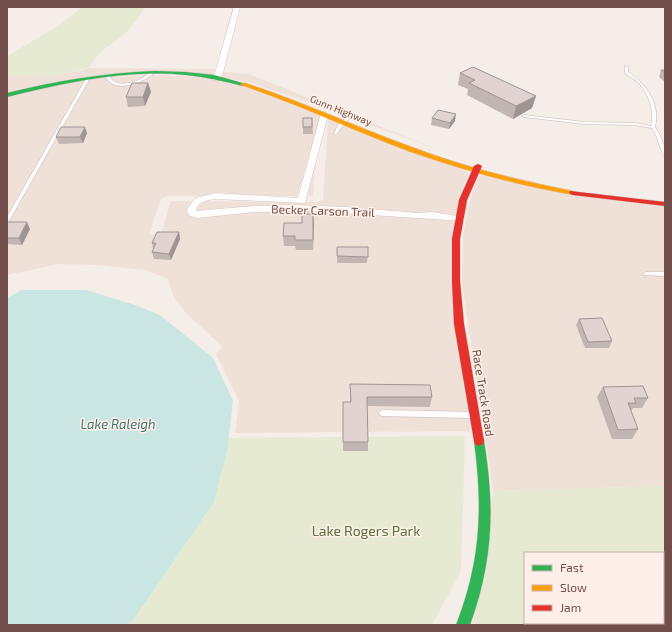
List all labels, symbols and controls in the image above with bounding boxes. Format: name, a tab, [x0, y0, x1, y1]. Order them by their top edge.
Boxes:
street label: Gunn Highway	[308, 92, 374, 128]
street label: Becker Carson Trail	[271, 201, 376, 219]
street label: Race Track Road	[470, 348, 498, 437]
water label: Lake Raleigh	[81, 416, 156, 432]
park label: Lake Rogers Park	[312, 522, 420, 539]
legend	[524, 552, 664, 624]
text: Fast	[560, 560, 584, 574]
text: Slow	[560, 580, 587, 594]
text: Jam	[560, 600, 581, 614]

